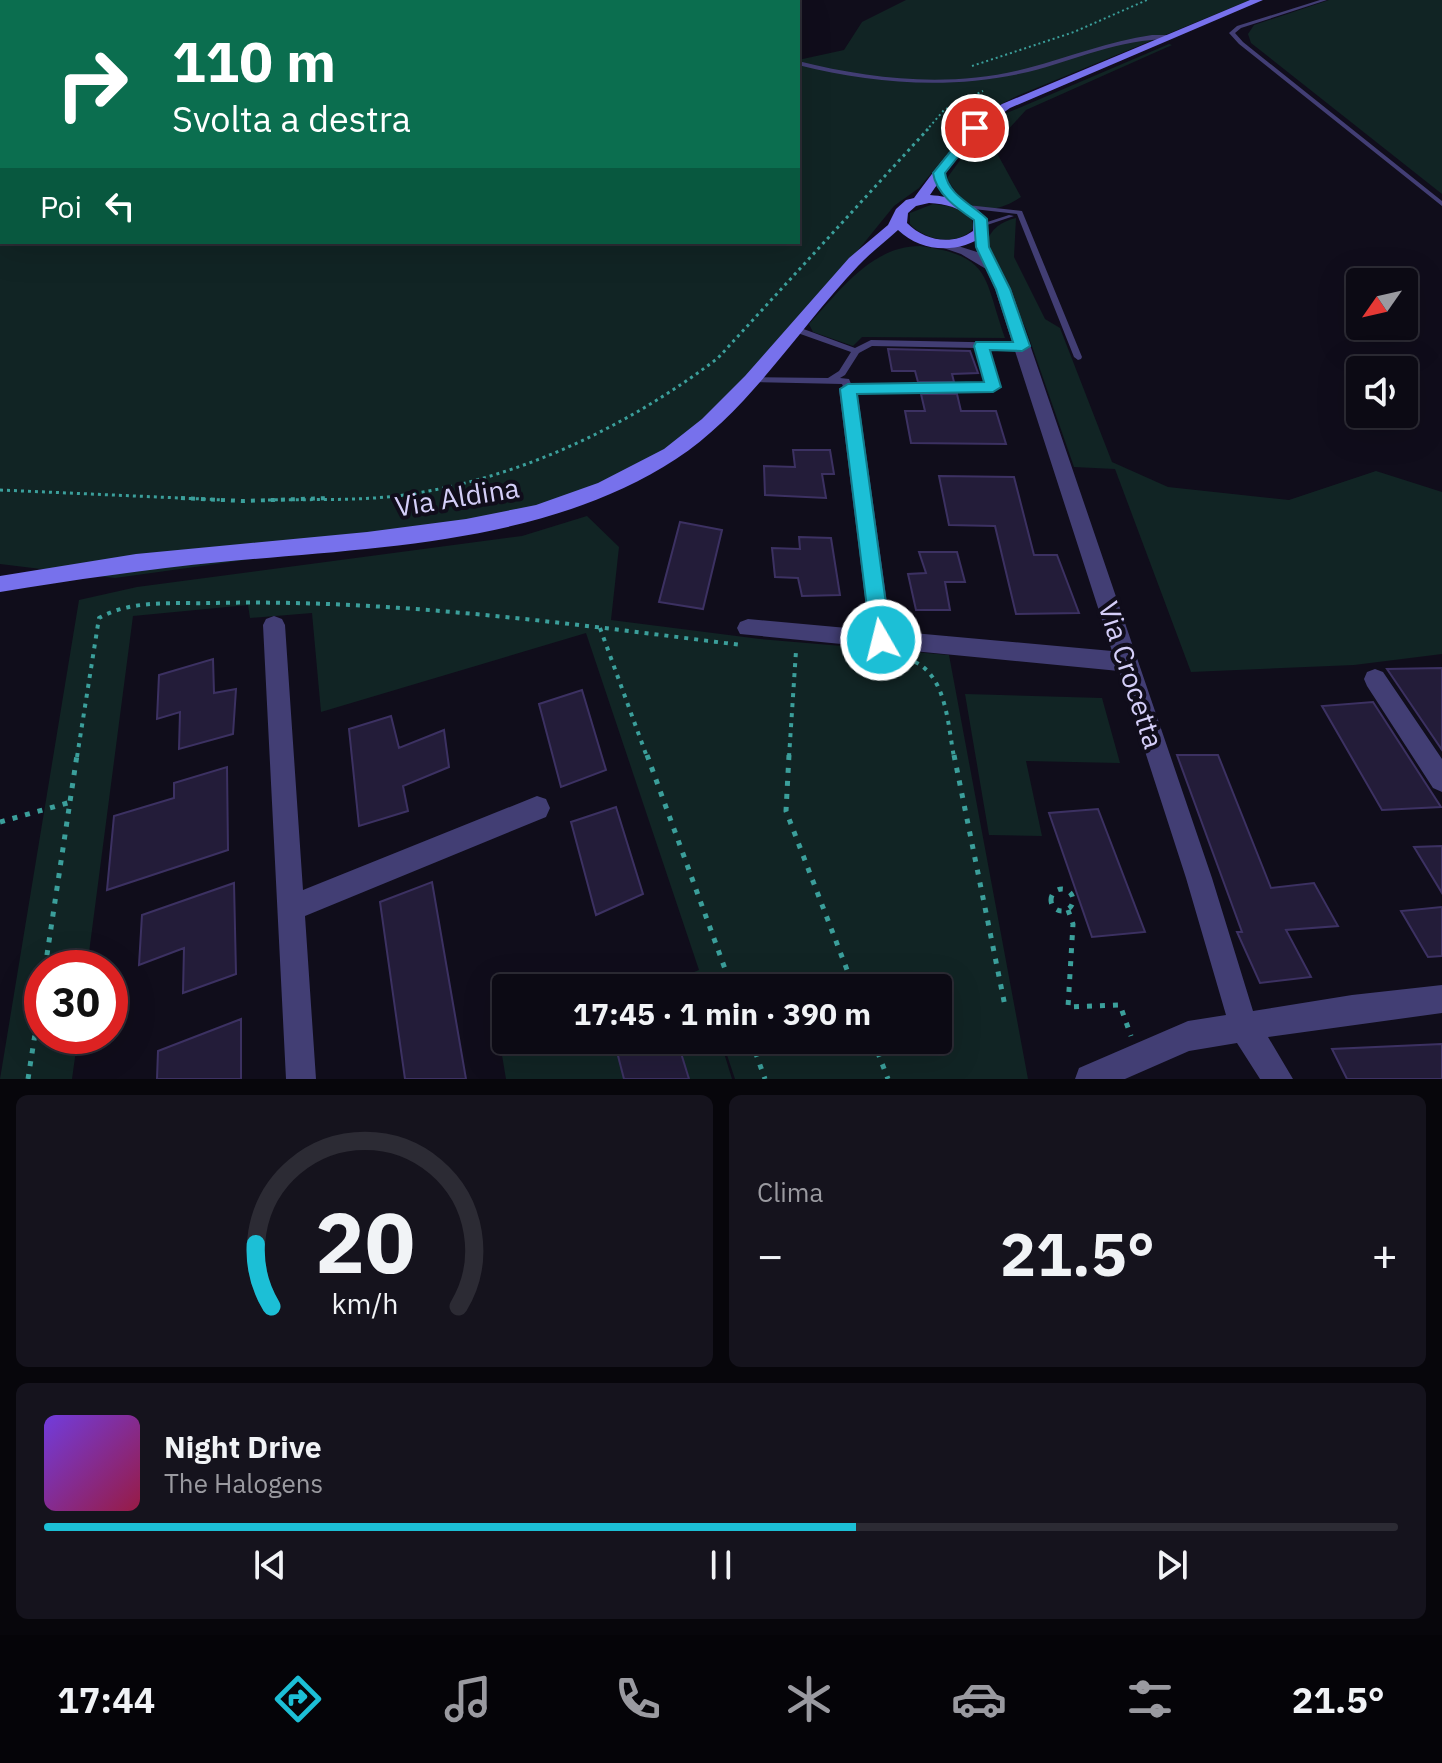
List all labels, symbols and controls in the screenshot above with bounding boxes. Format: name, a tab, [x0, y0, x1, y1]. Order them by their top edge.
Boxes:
text: 110 m	[172, 25, 336, 97]
icon: right	[40, 32, 144, 136]
pin	[941, 94, 1009, 162]
text: Svolta a destra	[172, 95, 411, 142]
icon: arrive	[953, 106, 997, 150]
icon: left	[98, 184, 142, 228]
text: Poi	[40, 187, 82, 226]
north arrow	[1346, 268, 1418, 340]
map controls	[1346, 268, 1418, 428]
button: sound	[1346, 356, 1418, 428]
street label: Via Aldina	[392, 468, 522, 525]
street label: Via Crocetta	[1090, 597, 1173, 753]
position arrow	[839, 598, 923, 682]
speed limit sign: 30	[24, 950, 128, 1054]
text: 17:45 · 1 min · 390 m	[573, 994, 871, 1033]
text: Clima	[757, 1175, 823, 1209]
text: 20	[315, 1188, 414, 1296]
text: 21.5°	[1000, 1214, 1155, 1293]
text: −	[757, 1226, 783, 1283]
text: +	[1372, 1226, 1398, 1283]
text: km/h	[331, 1285, 398, 1322]
text: Night Drive	[164, 1427, 322, 1466]
text: The Halogens	[164, 1466, 323, 1500]
icon: previous	[248, 1543, 292, 1587]
icon: pause	[699, 1543, 743, 1587]
icon: next	[1150, 1543, 1194, 1587]
icon: directions	[270, 1671, 326, 1727]
icon: music	[440, 1671, 496, 1727]
icon: phone	[610, 1671, 666, 1727]
icon: climate	[781, 1671, 837, 1727]
icon: car	[951, 1671, 1007, 1727]
icon: filters	[1122, 1671, 1178, 1727]
text: 17:44	[57, 1676, 155, 1723]
text: 21.5°	[1292, 1676, 1385, 1723]

